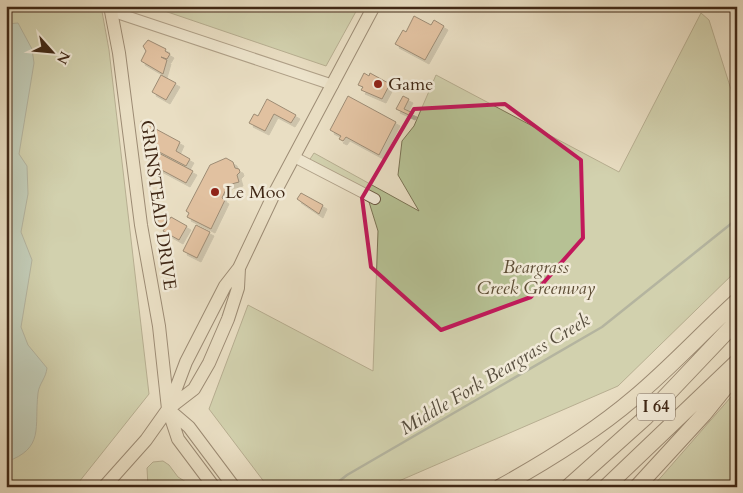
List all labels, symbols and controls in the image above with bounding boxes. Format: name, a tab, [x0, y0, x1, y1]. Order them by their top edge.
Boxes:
north arrow	[28, 28, 78, 78]
text: N	[52, 48, 74, 67]
place label: Game	[388, 72, 433, 97]
marker: Game	[372, 78, 384, 90]
street label: GRINSTEAD DRIVE	[134, 118, 182, 292]
place label: Le Moo	[225, 180, 286, 205]
marker: Le Moo	[209, 186, 221, 198]
park label: Beargrass Creek Greenway	[477, 255, 596, 301]
water label: Middle Fork Beargrass Creek	[395, 307, 595, 441]
road number: I 64	[637, 394, 675, 421]

